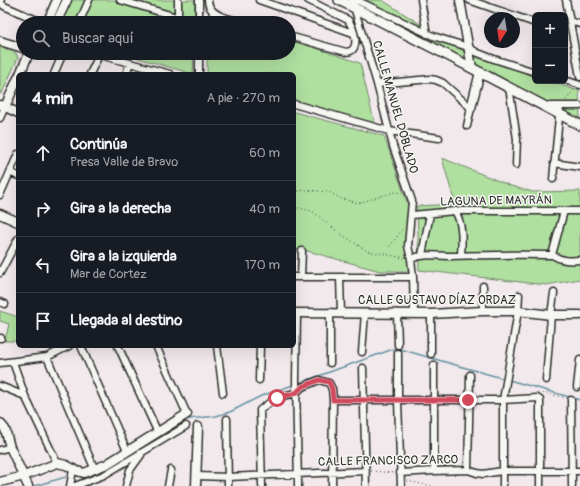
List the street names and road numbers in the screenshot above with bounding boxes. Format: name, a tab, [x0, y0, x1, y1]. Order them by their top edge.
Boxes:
street label: CALLE MANUEL DOBLADO	[369, 39, 421, 175]
street label: LAGUNA DE MAYRÁN	[440, 192, 552, 209]
street label: CALLE GUSTAVO DÍAZ ORDAZ	[358, 292, 516, 308]
street label: CALLE FRANCISCO ZARCO	[318, 452, 459, 470]

